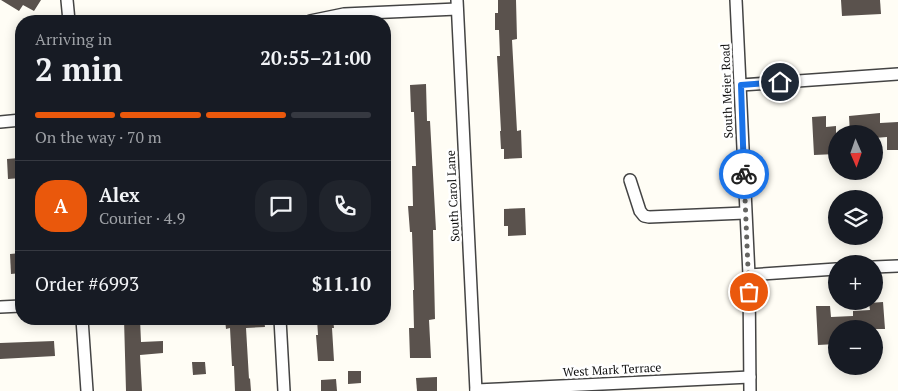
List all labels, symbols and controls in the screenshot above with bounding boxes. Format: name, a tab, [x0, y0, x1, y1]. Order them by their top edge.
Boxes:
text: Arriving in	[35, 28, 112, 50]
street label: South Meier Road	[717, 43, 736, 139]
text: 20:55–21:00	[260, 45, 371, 70]
text: 2 min	[35, 48, 123, 90]
pin	[759, 61, 801, 103]
icon: home	[766, 68, 794, 96]
north arrow	[828, 125, 882, 180]
map controls	[828, 125, 883, 375]
text: On the way · 70 m	[35, 126, 162, 148]
courier	[719, 149, 769, 199]
street label: South Carol Lane	[443, 150, 462, 242]
icon: bike	[730, 160, 758, 188]
button: chat	[255, 180, 307, 232]
button: phone	[319, 180, 371, 232]
text: Alex	[99, 182, 140, 207]
button: layers	[828, 190, 883, 245]
text: A	[54, 193, 68, 218]
text: Courier · 4.9	[99, 207, 185, 229]
button: +	[828, 255, 883, 310]
text: Order #6993	[35, 271, 139, 296]
text: $11.10	[312, 271, 371, 296]
pin	[728, 271, 770, 313]
icon: bag	[735, 278, 763, 306]
button: −	[828, 320, 883, 375]
street label: West Mark Terrace	[562, 359, 662, 380]

